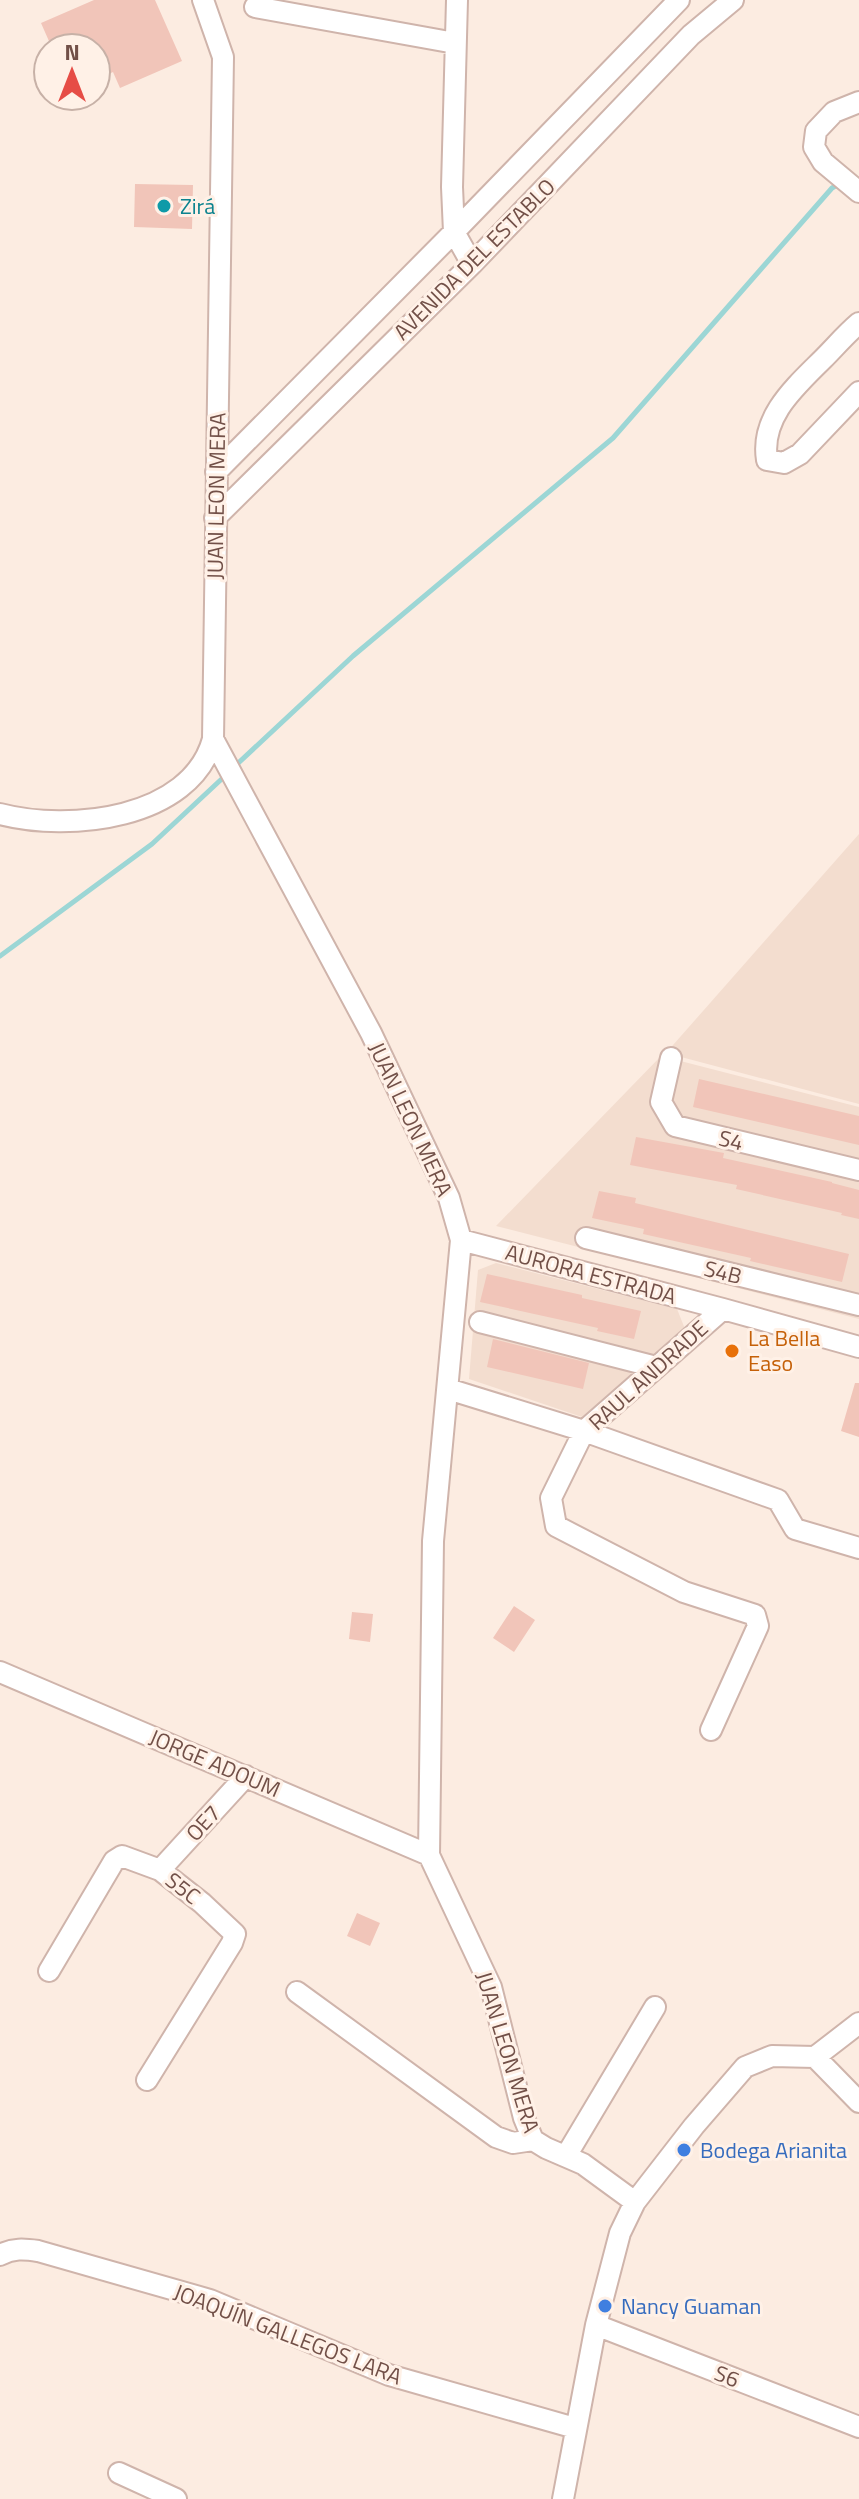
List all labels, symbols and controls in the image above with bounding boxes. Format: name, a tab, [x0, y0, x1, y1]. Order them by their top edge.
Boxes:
north arrow	[32, 32, 112, 112]
text: N	[64, 35, 80, 69]
street label: AVENIDA DEL ESTABLO	[385, 170, 563, 348]
place label: Zirá	[180, 189, 215, 223]
marker: Zirá	[155, 197, 173, 215]
street label: JUAN LEON MERA	[198, 412, 234, 580]
street label: JUAN LEON MERA	[360, 1036, 462, 1202]
street label: S4	[715, 1121, 747, 1159]
street label: AURORA ESTRADA	[502, 1235, 680, 1313]
street label: S4B	[701, 1251, 745, 1293]
street label: RAUL ANDRADE	[581, 1312, 715, 1438]
place label: La Bella Easo	[748, 1321, 820, 1380]
marker: La Bella Easo	[723, 1342, 741, 1360]
street label: JORGE ADOUM	[144, 1720, 286, 1806]
street label: OE7	[177, 1797, 229, 1849]
street label: S5C	[158, 1863, 208, 1913]
street label: JUAN LEON MERA	[467, 1967, 549, 2137]
place label: Bodega Arianita	[700, 2133, 847, 2167]
marker: Bodega Arianita	[675, 2141, 693, 2159]
street label: JOAQUÍN GALLEGOS LARA	[169, 2275, 407, 2393]
place label: Nancy Guaman	[621, 2289, 761, 2323]
marker: Nancy Guaman	[596, 2297, 614, 2315]
street label: S6	[710, 2356, 744, 2396]

